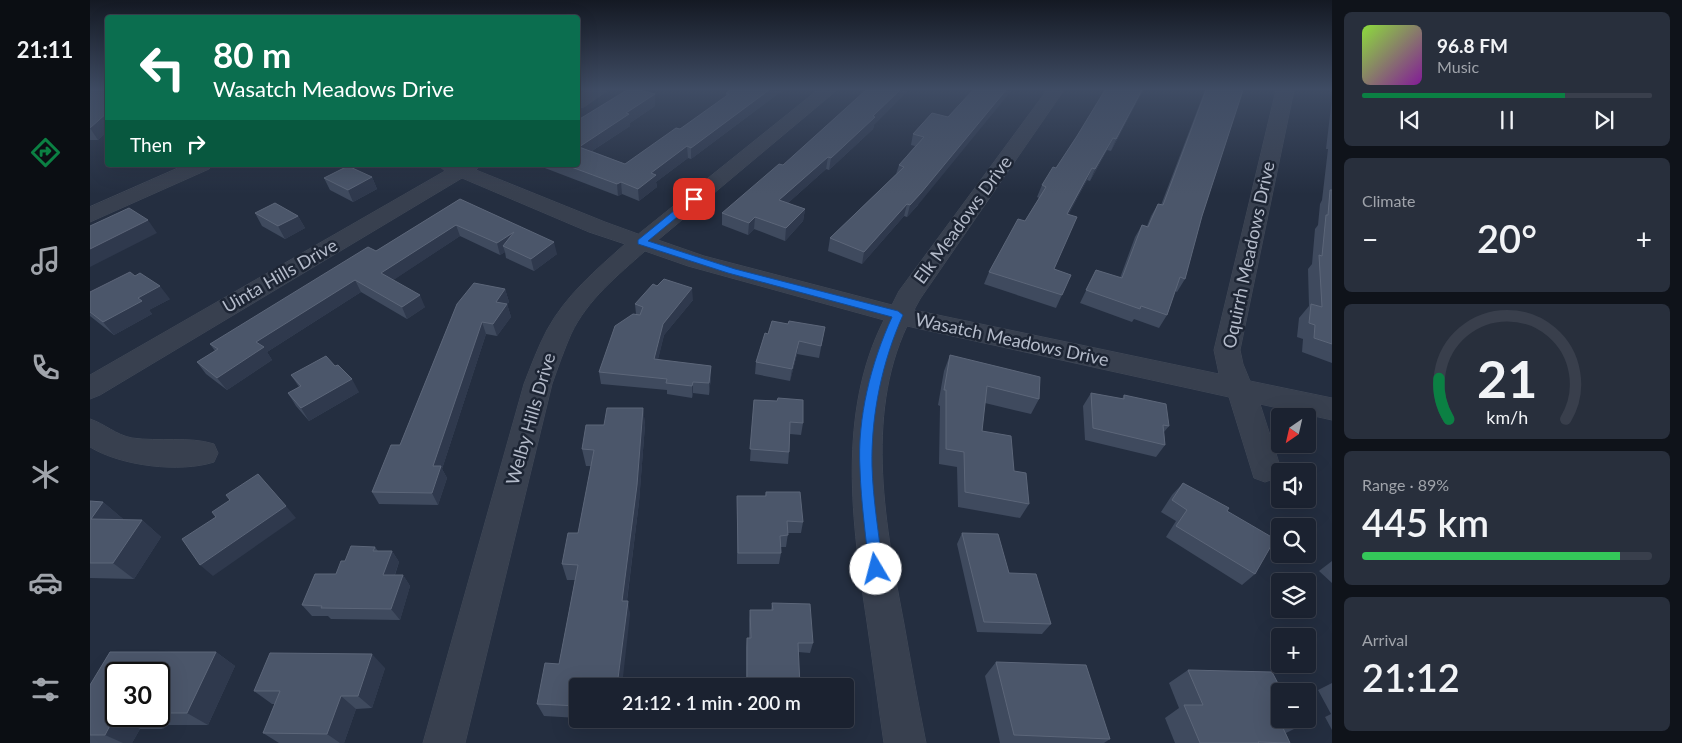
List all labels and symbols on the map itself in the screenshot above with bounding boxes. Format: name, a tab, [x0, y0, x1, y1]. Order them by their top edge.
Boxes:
street label: Elk Meadows Drive	[908, 151, 1016, 288]
street label: Oquirrh Meadows Drive	[1217, 159, 1279, 350]
pin	[673, 178, 715, 220]
street label: Uinta Hills Drive	[218, 233, 341, 317]
street label: Wasatch Meadows Drive	[913, 308, 1111, 370]
street label: Welby Hills Drive	[501, 350, 559, 487]
north arrow	[1271, 408, 1316, 452]
position arrow	[849, 542, 901, 594]
speed limit sign: 30	[105, 662, 170, 727]

